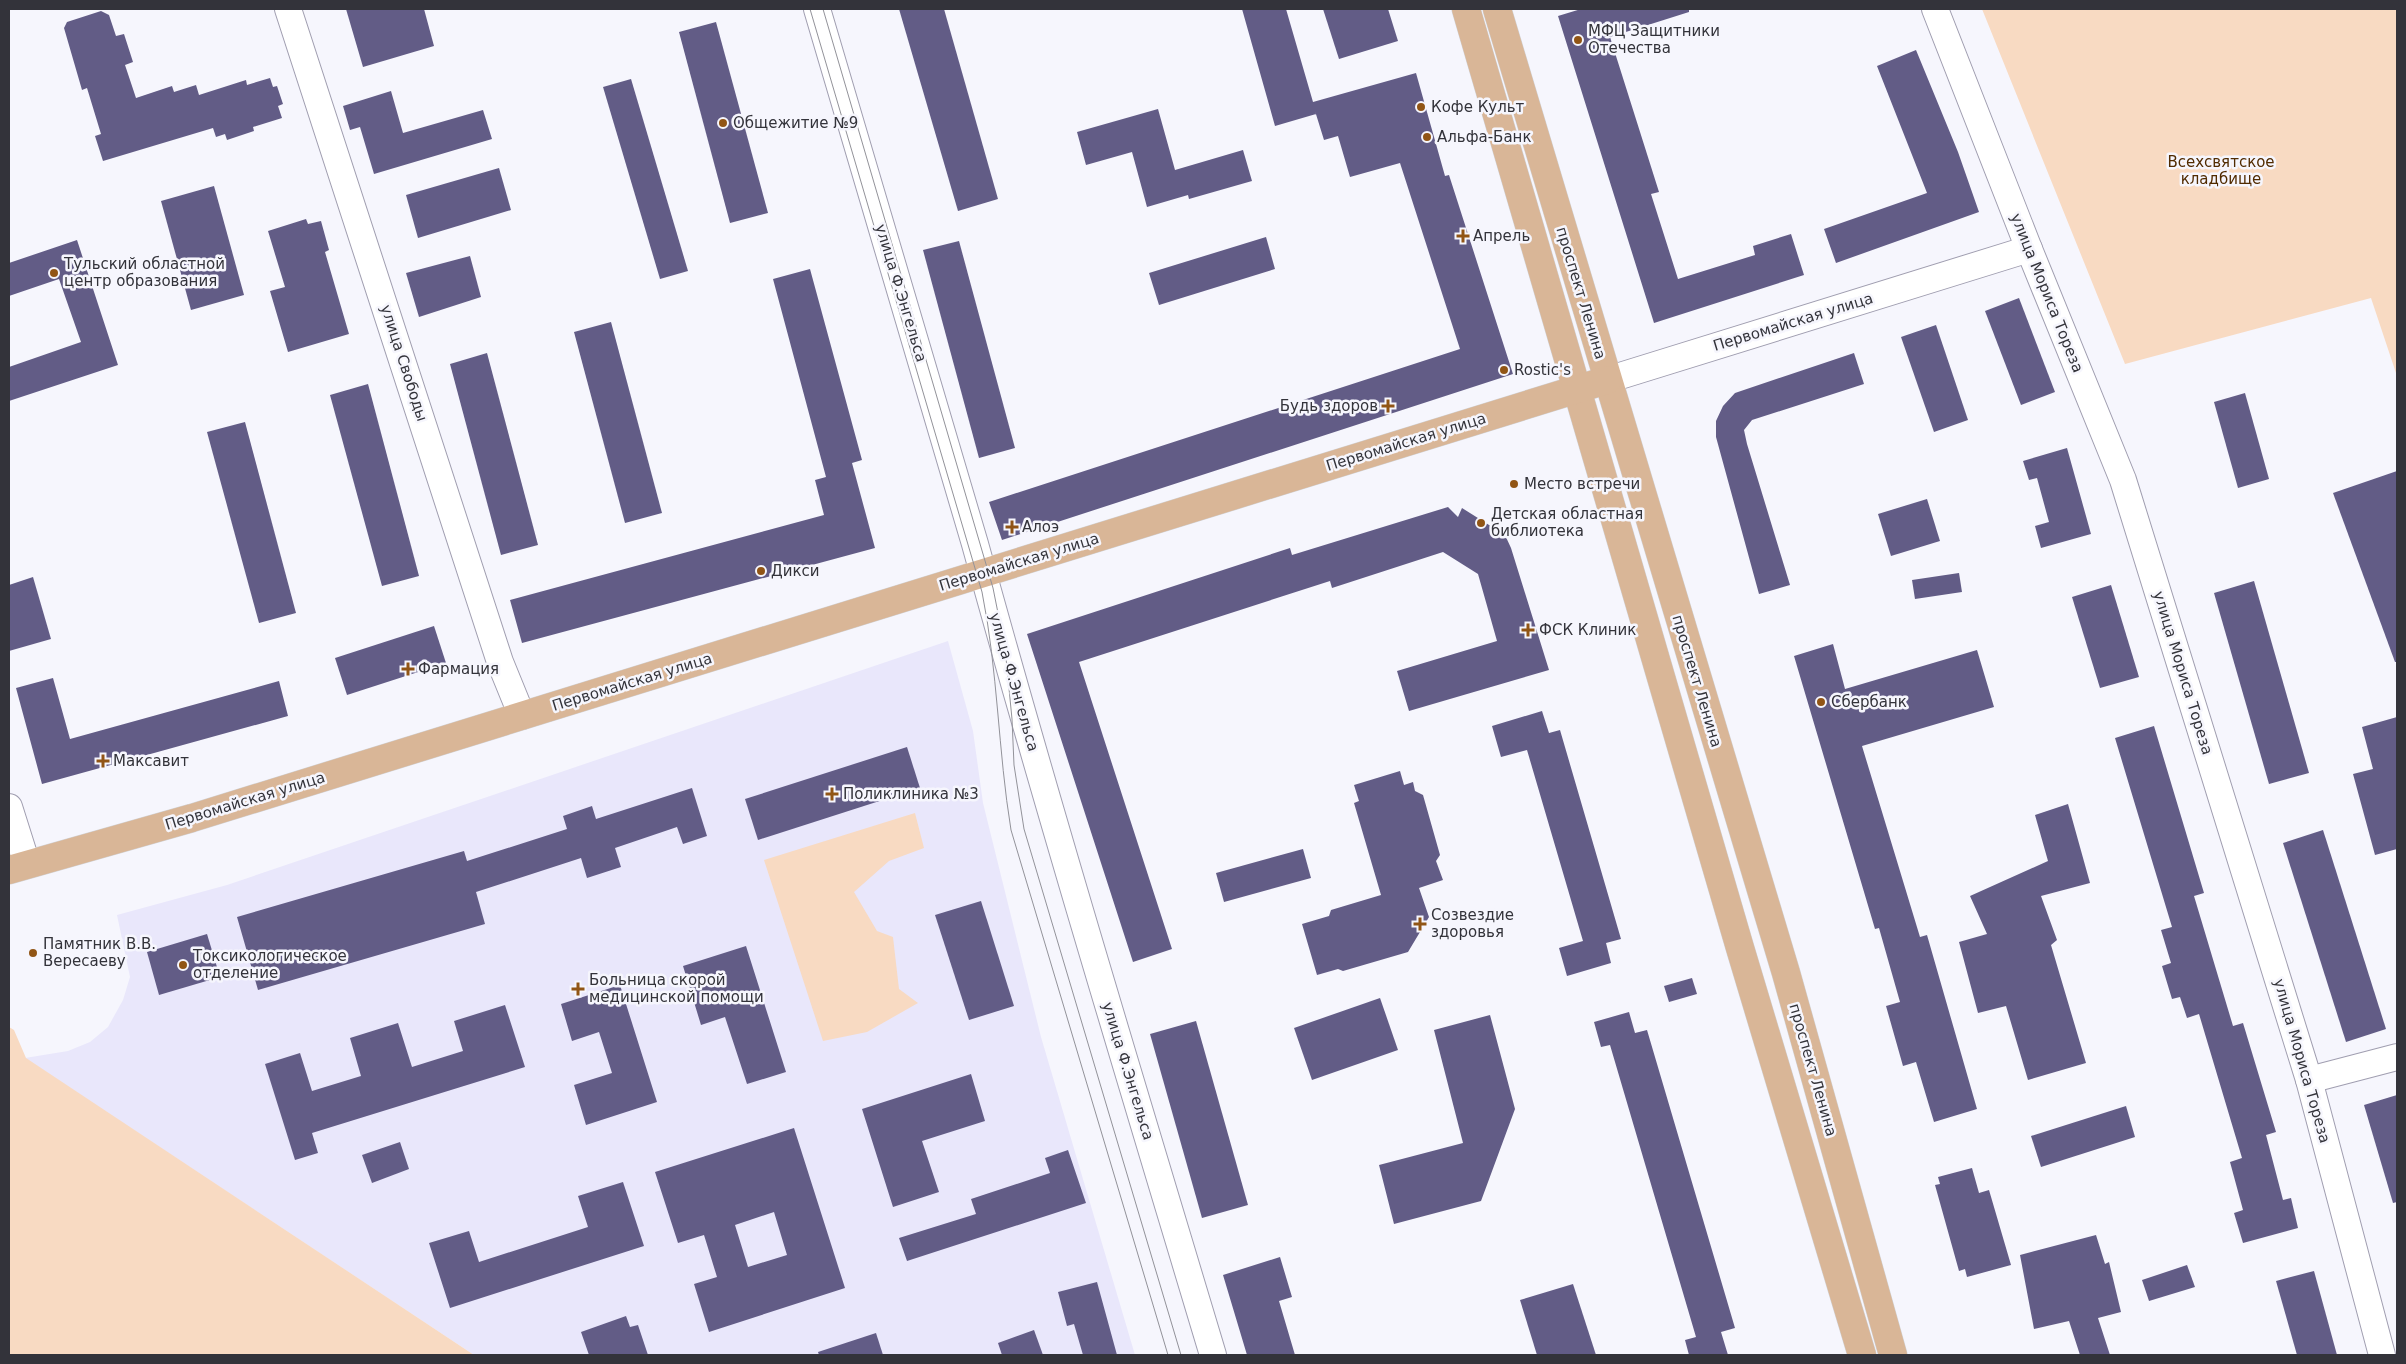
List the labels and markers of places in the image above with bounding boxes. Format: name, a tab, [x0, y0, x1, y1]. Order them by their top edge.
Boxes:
place label: МФЦ Защитники Отечества	[1588, 22, 1720, 57]
marker: МФЦ Защитники Отечества	[1572, 34, 1584, 46]
place label: Кофе Культ	[1431, 98, 1525, 116]
marker: Кофе Культ	[1415, 101, 1427, 113]
place label: Общежитие №9	[733, 114, 858, 132]
marker: Общежитие №9	[717, 117, 729, 129]
place label: Альфа-Банк	[1437, 128, 1531, 146]
marker: Альфа-Банк	[1421, 131, 1433, 143]
place label: Апрель	[1473, 227, 1530, 245]
marker: Апрель	[1457, 230, 1469, 242]
place label: Тульский областной центр образования	[63, 255, 225, 290]
marker: Тульский областной центр образования	[48, 267, 60, 279]
place label: Rostic's	[1514, 361, 1571, 379]
marker: Rostic's	[1498, 364, 1510, 376]
place label: Будь здоров	[1280, 397, 1378, 415]
marker: Будь здоров	[1382, 400, 1394, 412]
place label: Место встречи	[1524, 475, 1640, 493]
marker: Место встречи	[1508, 478, 1520, 490]
place label: Детская областная библиотека	[1491, 505, 1643, 540]
marker: Детская областная библиотека	[1475, 517, 1487, 529]
place label: Алоэ	[1022, 518, 1059, 536]
marker: Алоэ	[1006, 521, 1018, 533]
place label: Дикси	[771, 562, 820, 580]
marker: Дикси	[755, 565, 767, 577]
place label: ФСК Клиник	[1539, 621, 1636, 639]
marker: ФСК Клиник	[1521, 623, 1535, 637]
place label: Фармация	[418, 660, 499, 678]
marker: Фармация	[402, 663, 414, 675]
place label: Сбербанк	[1831, 693, 1907, 711]
marker: Сбербанк	[1815, 696, 1827, 708]
place label: Максавит	[113, 752, 189, 770]
marker: Максавит	[97, 755, 109, 767]
place label: Поликлиника №3	[843, 785, 979, 803]
marker: Поликлиника №3	[825, 787, 839, 801]
place label: Созвездие здоровья	[1431, 906, 1514, 941]
marker: Созвездие здоровья	[1413, 917, 1427, 931]
place label: Памятник В.В. Вересаеву	[43, 935, 156, 970]
marker: Памятник В.В. Вересаеву	[27, 947, 39, 959]
place label: Токсикологическое отделение	[192, 947, 347, 982]
marker: Токсикологическое отделение	[177, 959, 189, 971]
place label: Больница скорой медицинской помощи	[589, 971, 764, 1006]
marker: Больница скорой медицинской помощи	[571, 982, 585, 996]

